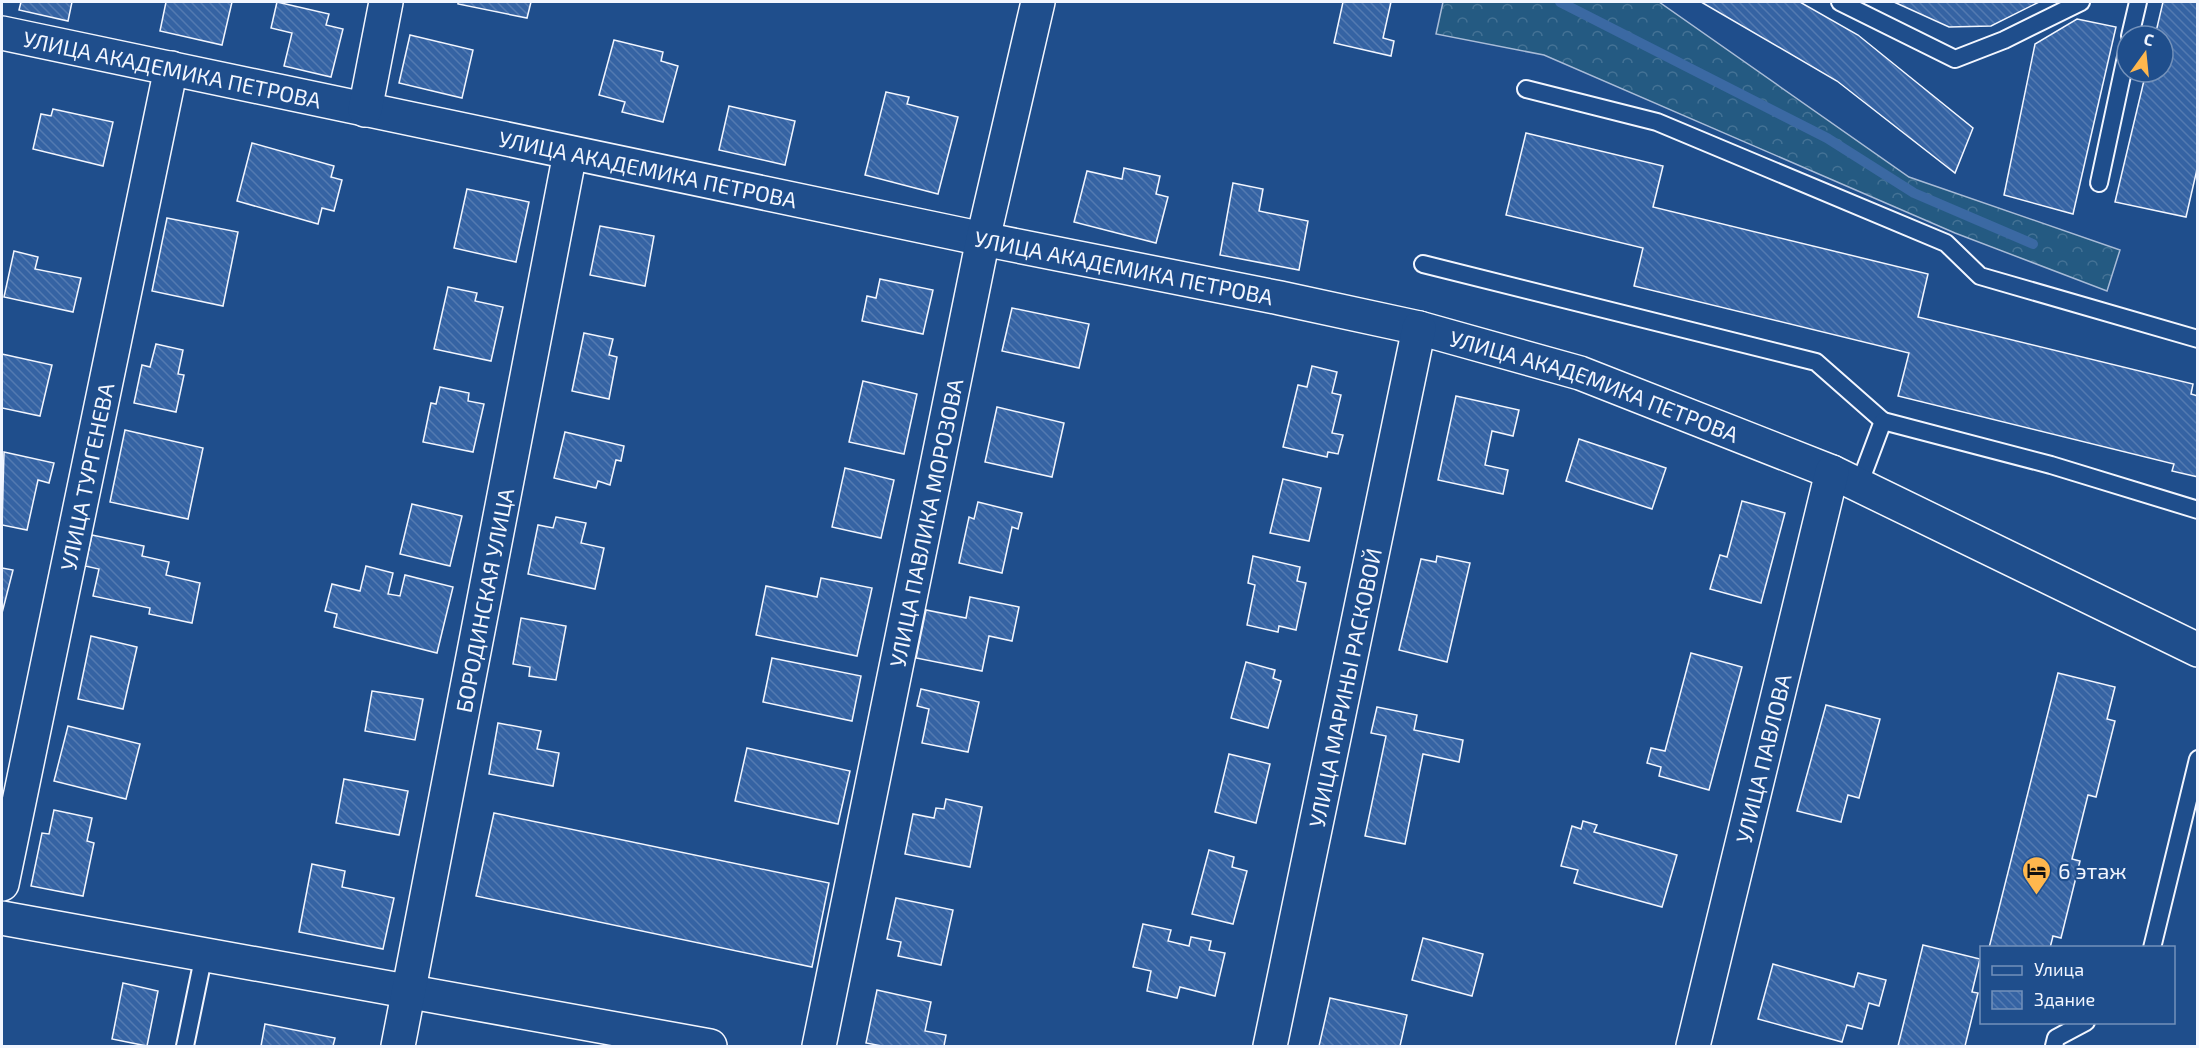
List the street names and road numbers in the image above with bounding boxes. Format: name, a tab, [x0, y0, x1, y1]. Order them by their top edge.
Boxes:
street label: УЛИЦА АКАДЕМИКА ПЕТРОВА	[21, 25, 324, 113]
street label: УЛИЦА АКАДЕМИКА ПЕТРОВА	[496, 125, 800, 213]
street label: УЛИЦА АКАДЕМИКА ПЕТРОВА	[972, 225, 1276, 309]
street label: УЛИЦА АКАДЕМИКА ПЕТРОВА	[1447, 324, 1743, 447]
street label: УЛИЦА ПАВЛИКА МОРОЗОВА	[883, 376, 967, 669]
street label: УЛИЦА ТУРГЕНЕВА	[54, 380, 119, 573]
street label: БОРОДИНСКАЯ УЛИЦА	[450, 485, 518, 715]
street label: УЛИЦА МАРИНЫ РАСКОВОЙ	[1303, 546, 1386, 830]
street label: УЛИЦА ПАВЛОВА	[1730, 671, 1796, 846]

